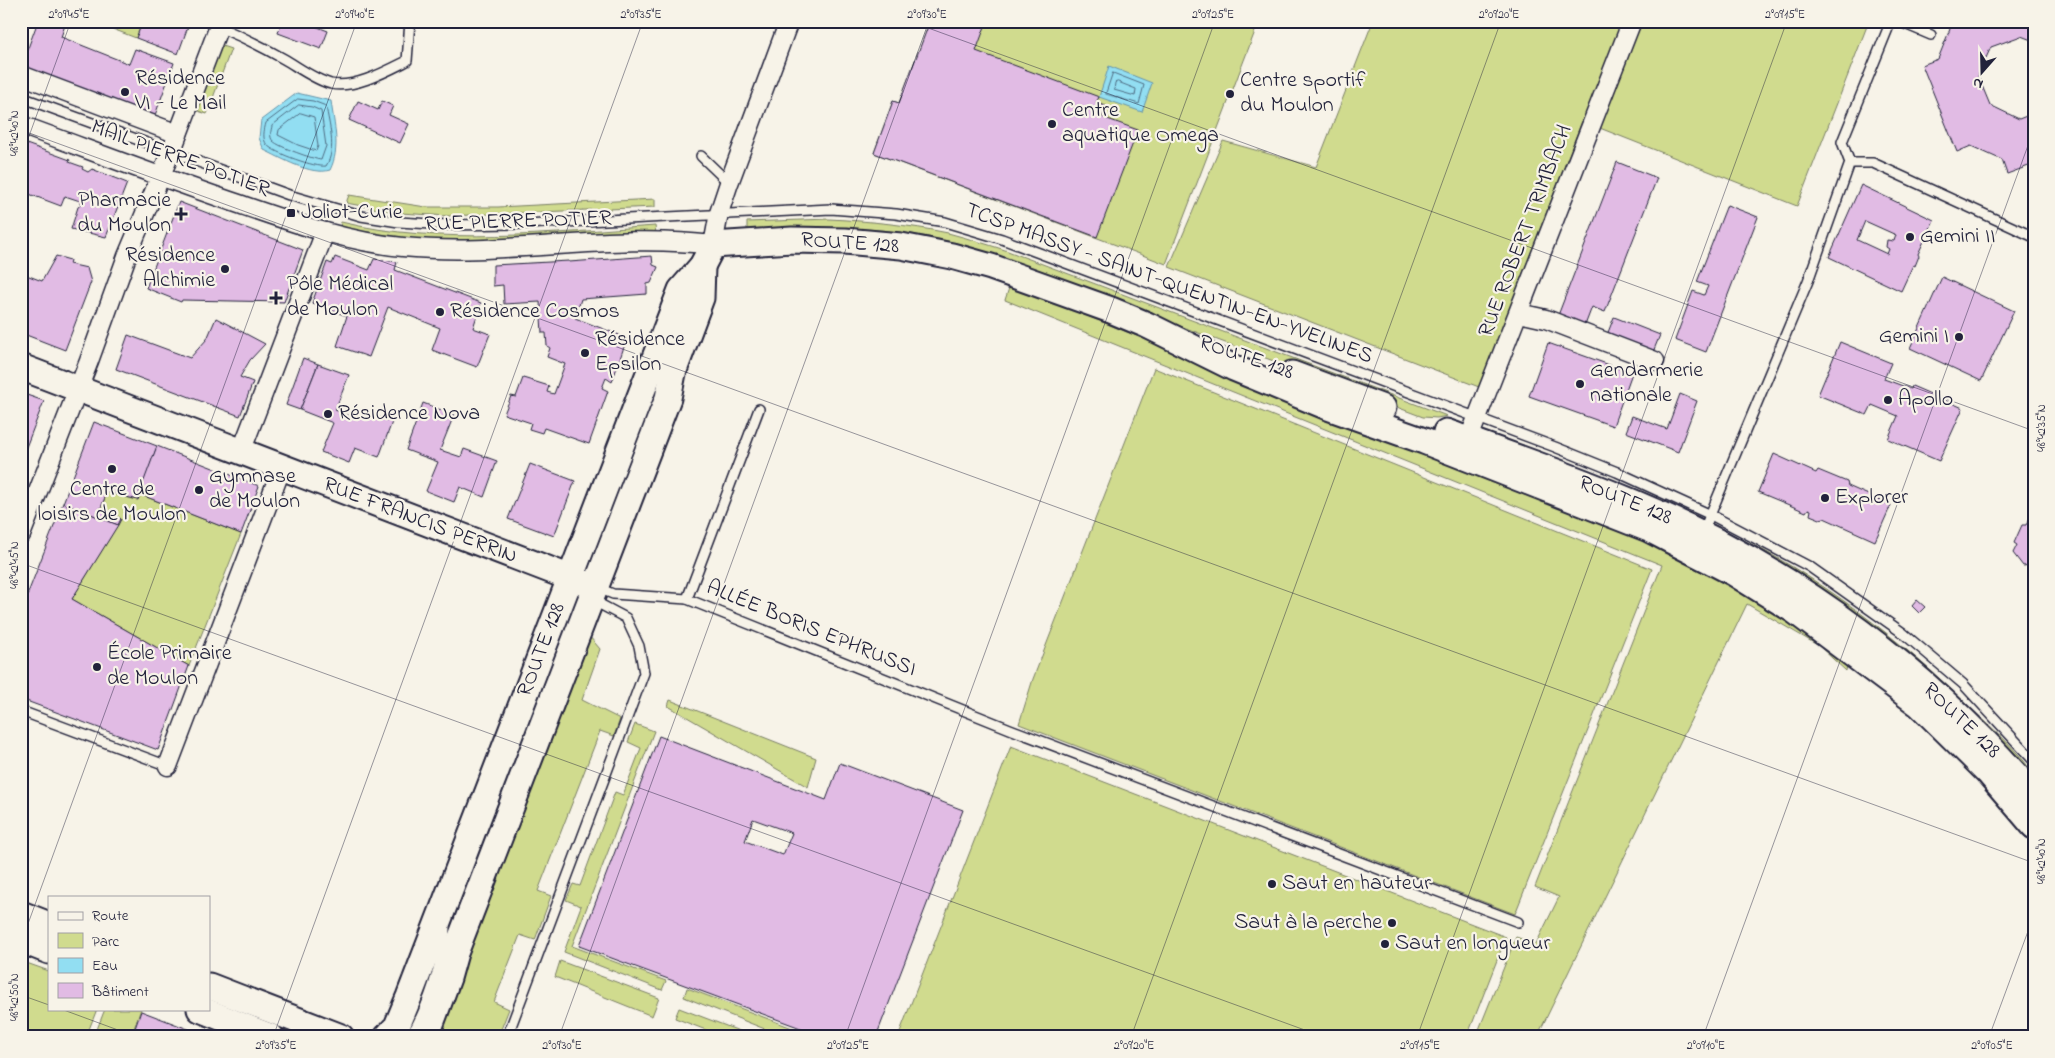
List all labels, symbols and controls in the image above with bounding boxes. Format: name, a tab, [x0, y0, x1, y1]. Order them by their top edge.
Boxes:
text: 2°09'45"E	[48, 6, 90, 24]
text: 2°09'40"E	[335, 6, 375, 24]
text: 2°09'35"E	[620, 6, 662, 24]
text: 2°09'30"E	[907, 6, 947, 24]
text: 2°09'25"E	[1192, 6, 1234, 24]
text: 2°09'20"E	[1479, 6, 1519, 24]
text: 2°09'15"E	[1765, 6, 1805, 24]
north arrow	[1958, 48, 2008, 98]
place label: Résidence VI - Le Mail	[134, 63, 226, 120]
place label: Centre sportif du Moulon	[1240, 65, 1366, 122]
text: N	[1970, 71, 1986, 94]
marker: Résidence VI - Le Mail	[119, 86, 131, 98]
marker: Centre sportif du Moulon	[1224, 88, 1236, 100]
place label: Centre aquatique Omega	[1062, 95, 1219, 153]
text: 48°42'40"N	[6, 110, 24, 156]
street label: MAIL PIERRE POTIER	[86, 112, 275, 206]
marker: Centre aquatique Omega	[1046, 118, 1058, 130]
street label: RUE ROBERT TRIMBACH	[1471, 120, 1581, 342]
place label: Pharmacie du Moulon	[77, 185, 171, 242]
street label: TCSP MASSY - SAINT-QUENTIN-EN-YVELINES	[961, 195, 1377, 373]
place label: Joliot-Curie	[301, 197, 403, 229]
street label: RUE PIERRE POTIER	[424, 203, 613, 241]
marker: Joliot-Curie	[285, 207, 297, 219]
marker: Pharmacie du Moulon	[175, 208, 187, 220]
place label: Gemini II	[1920, 221, 1995, 253]
street label: ROUTE 128	[800, 225, 900, 263]
marker: Gemini II	[1904, 231, 1916, 243]
place label: Résidence Alchimie	[125, 240, 215, 297]
marker: Résidence Alchimie	[219, 263, 231, 275]
place label: Pôle Médical de Moulon	[287, 269, 393, 326]
marker: Pôle Médical de Moulon	[269, 291, 283, 305]
place label: Résidence Cosmos	[450, 296, 620, 328]
marker: Résidence Cosmos	[434, 306, 446, 318]
place label: Gemini I	[1879, 321, 1949, 353]
place label: Résidence Epsilon	[595, 324, 685, 381]
street label: ROUTE 128	[1194, 327, 1298, 389]
marker: Gemini I	[1953, 331, 1965, 343]
marker: Résidence Epsilon	[579, 347, 591, 359]
place label: Gendarmerie nationale	[1590, 355, 1703, 412]
marker: Gendarmerie nationale	[1574, 378, 1586, 390]
place label: Apollo	[1898, 384, 1953, 416]
marker: Apollo	[1882, 394, 1894, 406]
place label: Résidence Nova	[338, 398, 480, 430]
text: 48°42'35"N	[2033, 404, 2051, 452]
marker: Résidence Nova	[322, 408, 334, 420]
place label: Gymnase de Moulon	[209, 461, 300, 518]
marker: Centre de loisirs de Moulon	[106, 463, 118, 475]
street label: ROUTE 128	[1573, 468, 1677, 534]
street label: RUE FRANCIS PERRIN	[318, 469, 522, 573]
place label: Centre de loisirs de Moulon	[38, 474, 186, 531]
place label: Explorer	[1835, 482, 1908, 514]
marker: Gymnase de Moulon	[193, 484, 205, 496]
marker: Explorer	[1819, 492, 1831, 504]
text: 48°42'45"N	[6, 541, 24, 589]
street label: ALLÉE BORIS EPHRUSSI	[701, 572, 921, 686]
street label: ROUTE 128	[509, 598, 575, 702]
place label: École Primaire de Moulon	[107, 638, 232, 695]
marker: École Primaire de Moulon	[91, 661, 103, 673]
street label: ROUTE 128	[1915, 675, 2007, 767]
text: 48°42'40"N	[2033, 838, 2051, 884]
place label: Saut en hauteur	[1282, 868, 1431, 900]
marker: Saut en hauteur	[1266, 878, 1278, 890]
legend	[48, 896, 210, 1010]
text: Route	[92, 905, 129, 927]
place label: Saut à la perche	[1234, 907, 1382, 939]
marker: Saut à la perche	[1386, 917, 1398, 929]
place label: Saut en longueur	[1395, 928, 1550, 961]
text: Parc	[92, 931, 120, 953]
marker: Saut en longueur	[1379, 938, 1391, 950]
text: Eau	[92, 955, 118, 977]
text: 48°42'50"N	[6, 973, 24, 1021]
text: Bâtiment	[91, 981, 149, 1003]
text: 2°09'35"E	[255, 1037, 297, 1055]
text: 2°09'30"E	[542, 1037, 582, 1055]
text: 2°09'25"E	[827, 1037, 869, 1055]
text: 2°09'20"E	[1114, 1037, 1154, 1055]
text: 2°09'15"E	[1400, 1037, 1440, 1055]
text: 2°09'10"E	[1687, 1037, 1725, 1055]
text: 2°09'05"E	[1971, 1037, 2013, 1055]

